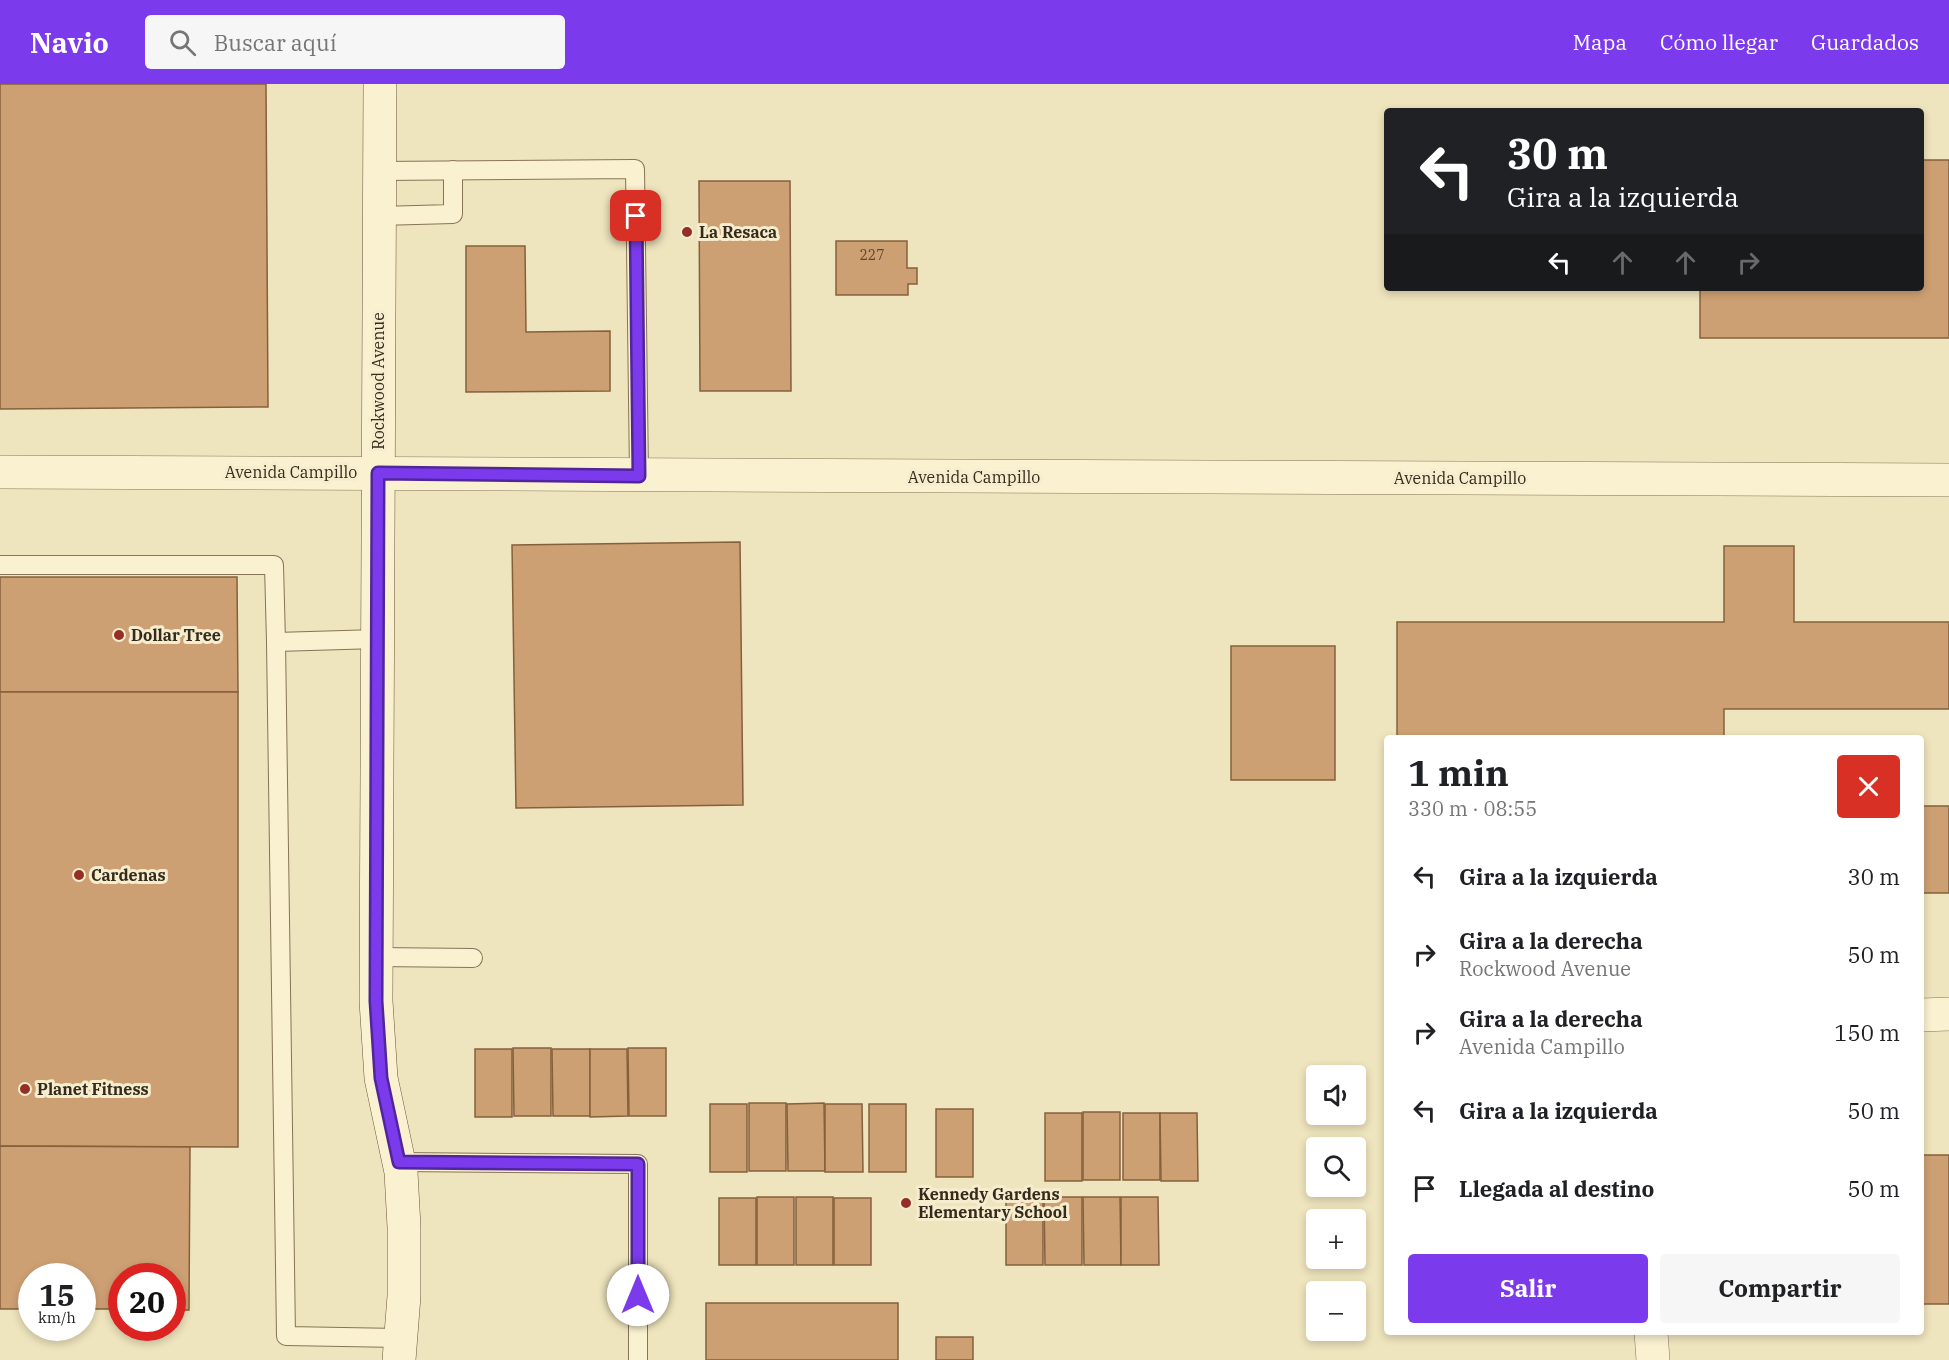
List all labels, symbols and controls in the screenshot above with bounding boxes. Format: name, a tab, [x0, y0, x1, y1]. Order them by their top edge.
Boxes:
search box	[145, 15, 565, 69]
text: Navio	[30, 24, 109, 61]
icon: search	[166, 26, 199, 59]
text: Buscar aquí	[214, 28, 337, 57]
text: Mapa	[1573, 28, 1627, 56]
text: Cómo llegar	[1660, 28, 1778, 56]
text: Guardados	[1811, 28, 1919, 56]
text: 30 m	[1507, 126, 1608, 181]
icon: left	[1408, 132, 1486, 210]
text: Gira a la izquierda	[1507, 179, 1739, 214]
pin	[610, 190, 661, 241]
icon: arrive	[619, 199, 652, 232]
place label: La Resaca	[699, 222, 777, 242]
marker: La Resaca	[680, 225, 694, 239]
house number: 227	[859, 246, 885, 264]
icon: left	[1543, 246, 1576, 279]
icon: ahead	[1606, 246, 1639, 279]
icon: ahead	[1669, 246, 1702, 279]
icon: right	[1732, 246, 1765, 279]
street label: Rockwood Avenue	[368, 312, 388, 450]
street label: Avenida Campillo	[225, 462, 357, 482]
street label: Avenida Campillo	[908, 467, 1040, 487]
street label: Avenida Campillo	[1394, 468, 1526, 488]
place label: Dollar Tree	[131, 625, 221, 645]
marker: Dollar Tree	[112, 628, 126, 642]
text: 1 min	[1408, 749, 1509, 796]
button: close	[1837, 755, 1900, 818]
text: 330 m · 08:55	[1408, 795, 1537, 822]
icon: left	[1408, 860, 1441, 893]
text: Gira a la izquierda	[1459, 862, 1658, 891]
text: 30 m	[1848, 862, 1900, 891]
place label: Cardenas	[91, 865, 166, 885]
marker: Cardenas	[72, 868, 86, 882]
text: Gira a la derecha	[1459, 926, 1643, 955]
icon: right	[1408, 938, 1441, 971]
text: 50 m	[1848, 940, 1900, 969]
text: Rockwood Avenue	[1459, 955, 1631, 982]
text: Gira a la derecha	[1459, 1004, 1643, 1033]
icon: right	[1408, 1016, 1441, 1049]
text: 150 m	[1834, 1018, 1900, 1047]
text: Avenida Campillo	[1459, 1033, 1625, 1060]
map controls	[1306, 1065, 1366, 1341]
button: sound	[1306, 1065, 1366, 1125]
place label: Planet Fitness	[37, 1079, 149, 1099]
marker: Planet Fitness	[18, 1082, 32, 1096]
icon: left	[1408, 1094, 1441, 1127]
text: Gira a la izquierda	[1459, 1096, 1658, 1125]
text: 50 m	[1848, 1096, 1900, 1125]
button: search	[1306, 1137, 1366, 1197]
icon: arrive	[1408, 1172, 1441, 1205]
text: Llegada al destino	[1459, 1174, 1654, 1203]
text: 50 m	[1848, 1174, 1900, 1203]
place label: Kennedy Gardens Elementary School	[918, 1184, 1067, 1222]
marker: Kennedy Gardens Elementary School	[899, 1196, 913, 1210]
button: +	[1306, 1209, 1366, 1269]
button: Salir	[1408, 1254, 1648, 1323]
button: Compartir	[1660, 1254, 1900, 1323]
speed limit sign: 20	[108, 1263, 186, 1341]
position arrow	[606, 1263, 670, 1327]
text: 15	[39, 1275, 75, 1314]
button: −	[1306, 1281, 1366, 1341]
text: km/h	[38, 1308, 76, 1327]

